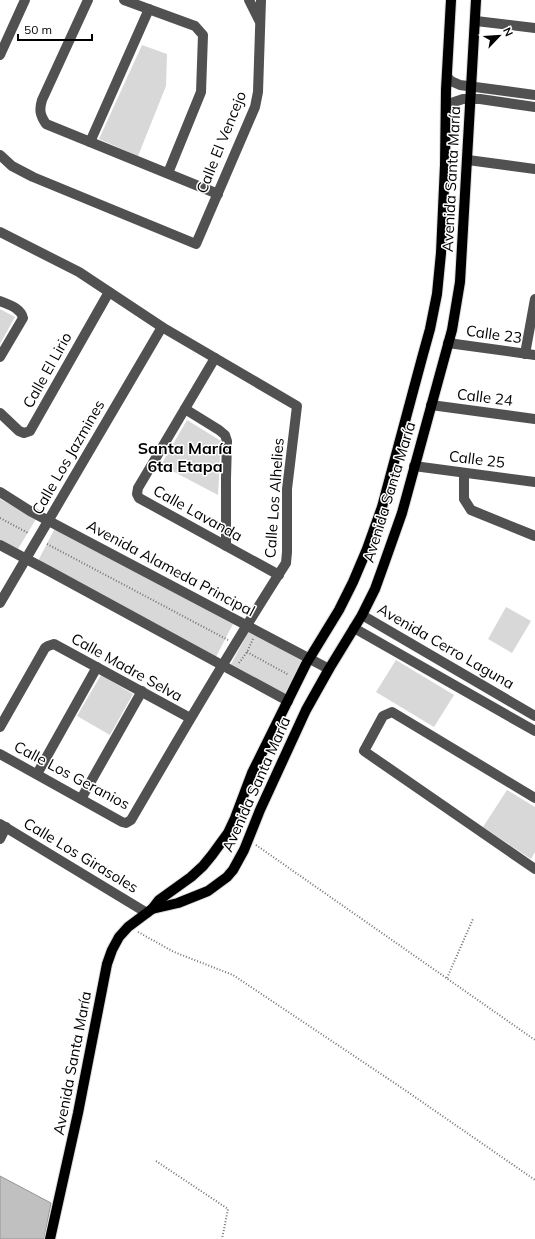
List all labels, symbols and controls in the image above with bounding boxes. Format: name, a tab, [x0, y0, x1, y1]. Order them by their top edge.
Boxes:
scale bar	[18, 16, 92, 42]
north arrow	[479, 16, 519, 56]
text: 50 m	[24, 22, 52, 37]
text: N	[500, 25, 516, 38]
street label: Calle El Vencejo	[192, 88, 250, 196]
street label: Avenida Santa María	[438, 106, 464, 252]
street label: Calle 23	[465, 321, 523, 347]
street label: Calle El Lirio	[18, 329, 76, 411]
street label: Calle 24	[456, 384, 514, 410]
street label: Calle Los Jazmines	[27, 396, 109, 518]
street label: Avenida Santa María	[359, 419, 419, 565]
street label: Calle Los Alhelies	[260, 437, 288, 559]
district label: Santa María 6ta Etapa	[138, 438, 232, 476]
street label: Calle 25	[448, 446, 506, 472]
street label: Calle Lavanda	[150, 481, 246, 545]
street label: Avenida Alameda Principal	[84, 516, 258, 620]
street label: Avenida Cerro Laguna	[374, 599, 518, 693]
street label: Calle Madre Selva	[68, 629, 186, 705]
street label: Avenida Santa María	[218, 713, 294, 855]
street label: Calle Los Geranios	[11, 737, 133, 813]
street label: Calle Los Girasoles	[20, 813, 142, 897]
street label: Avenida Santa María	[49, 989, 95, 1137]

